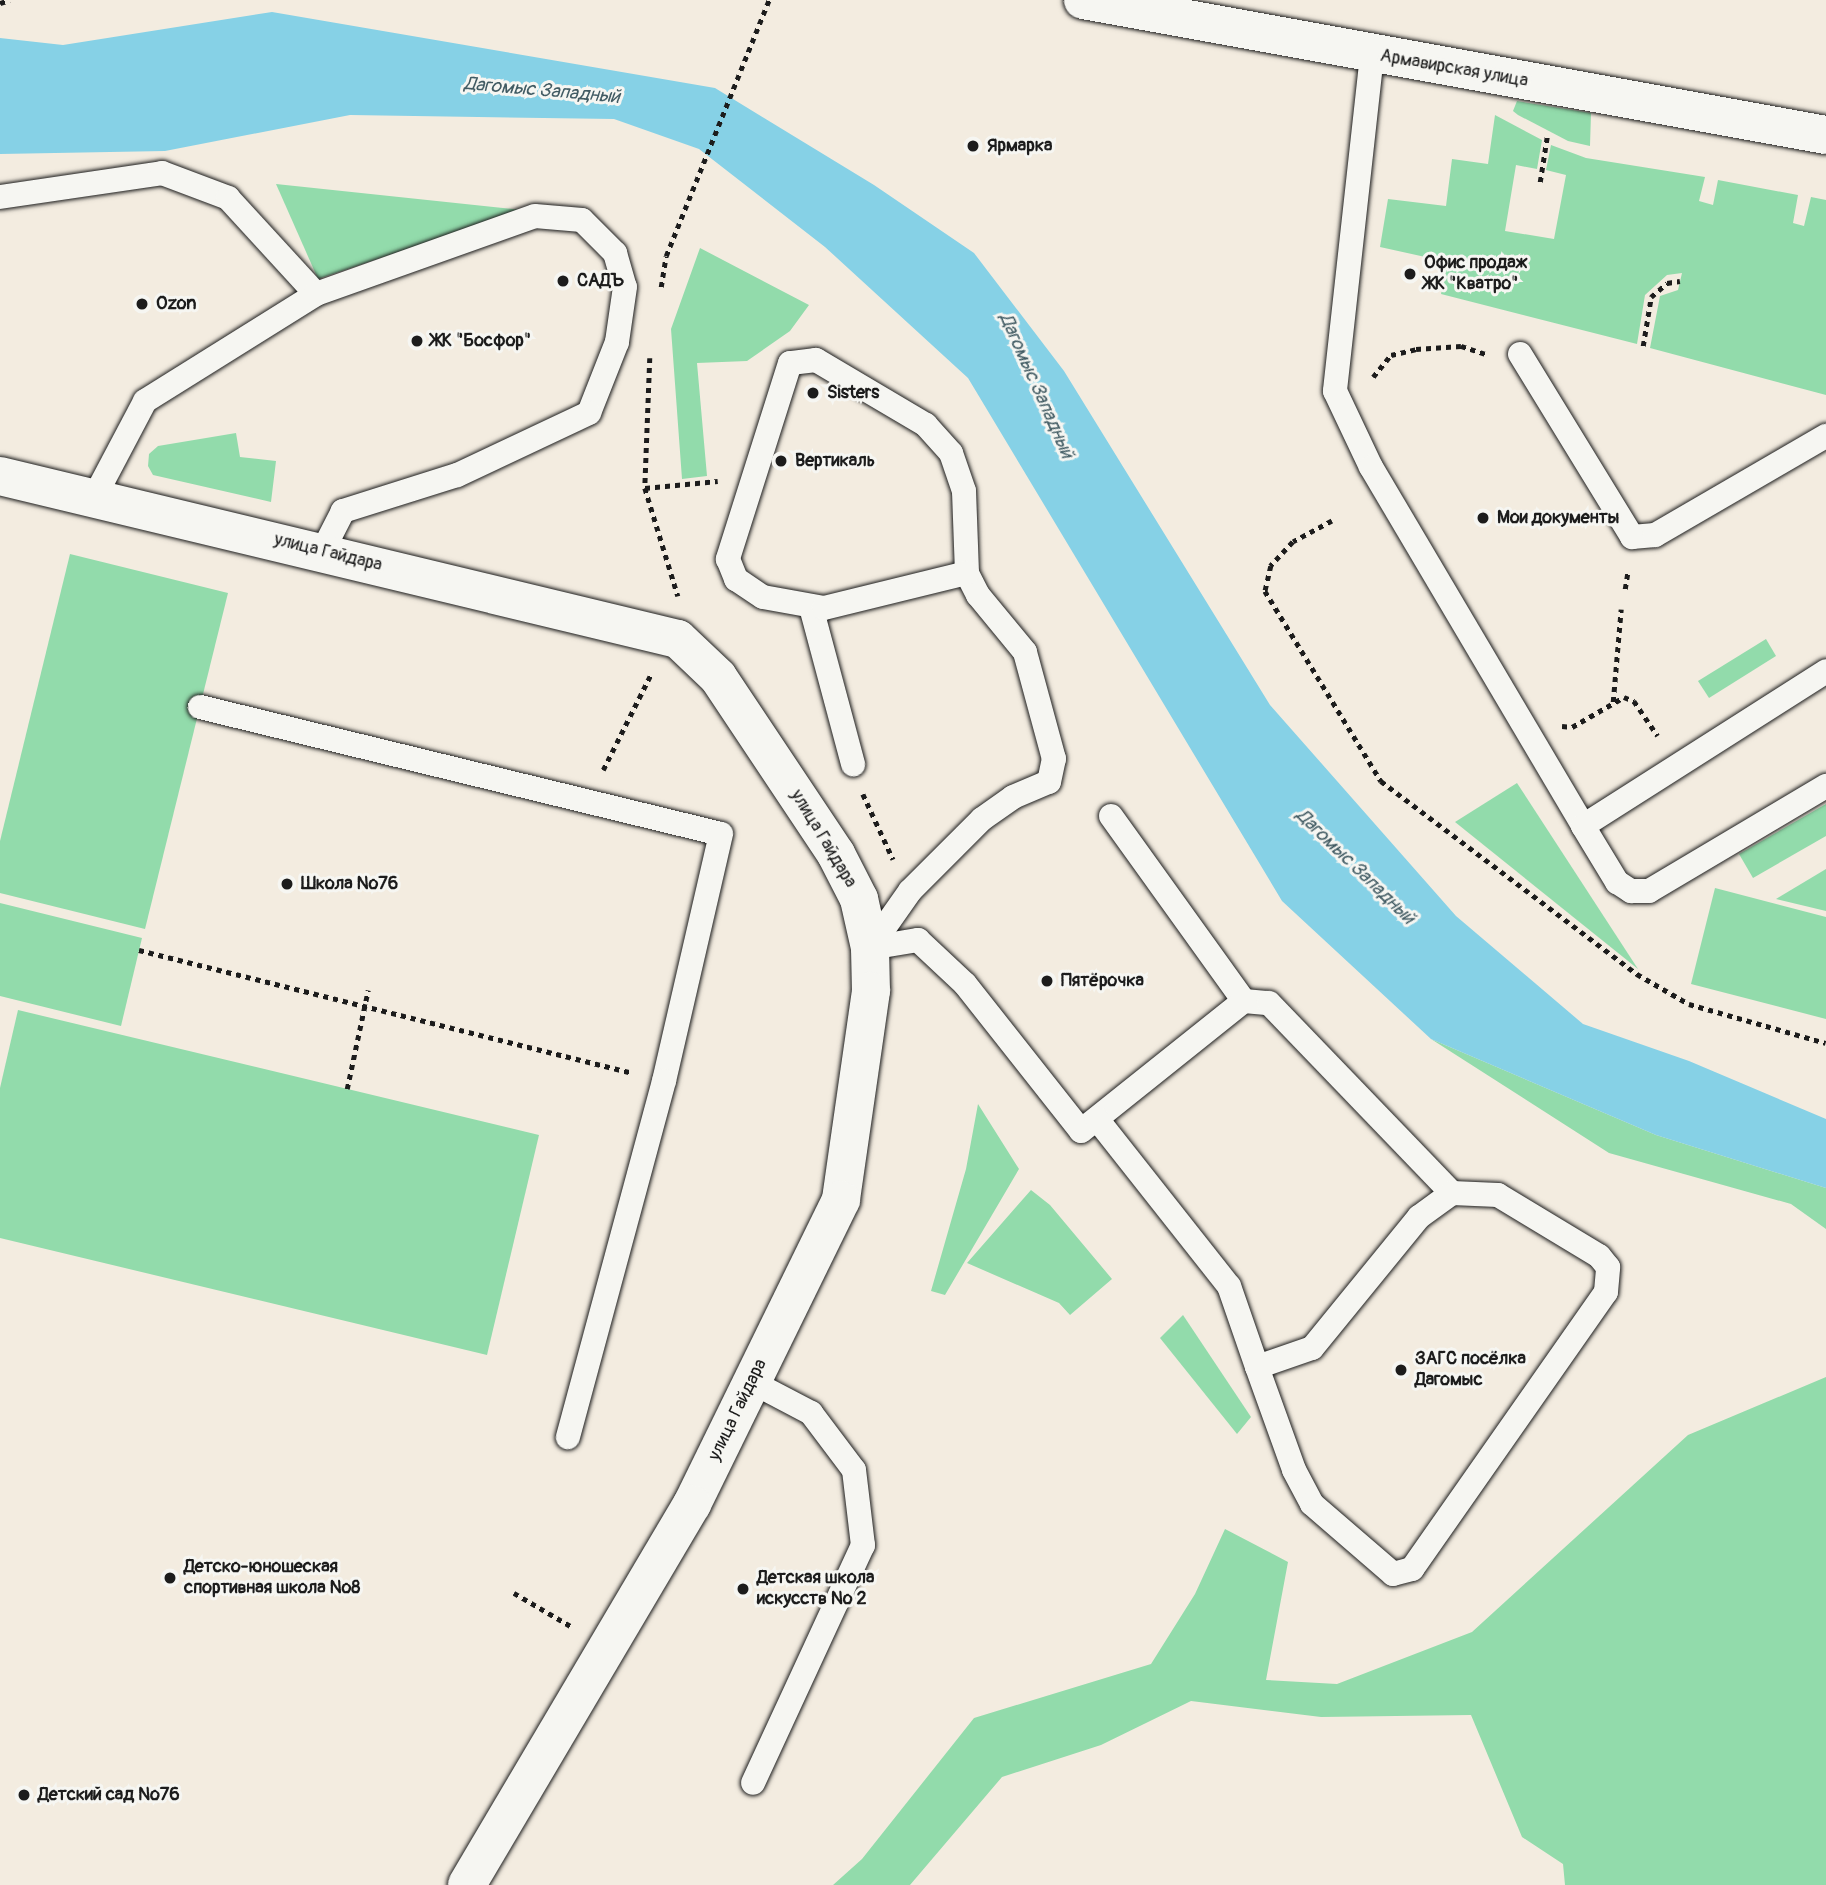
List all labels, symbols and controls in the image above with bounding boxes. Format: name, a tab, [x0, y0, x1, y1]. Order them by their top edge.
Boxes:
street label: Армавирская улица	[1378, 45, 1530, 93]
water label: Дагомыс Западный	[463, 73, 621, 109]
place label: Ярмарка	[987, 135, 1052, 157]
marker: Ярмарка	[965, 138, 981, 154]
place label: Офис продаж ЖК "Кватро"	[1424, 253, 1527, 296]
marker: Офис продаж ЖК "Кватро"	[1402, 266, 1418, 282]
place label: САДЪ	[577, 270, 624, 292]
marker: САДЪ	[555, 273, 571, 289]
place label: Ozon	[156, 293, 196, 315]
marker: Ozon	[134, 296, 150, 312]
water label: Дагомыс Западный	[994, 310, 1078, 462]
place label: ЖК "Босфор"	[431, 330, 531, 352]
marker: ЖК "Босфор"	[409, 333, 425, 349]
place label: Sisters	[827, 382, 879, 404]
marker: Sisters	[805, 385, 821, 401]
place label: Вертикаль	[795, 450, 875, 472]
marker: Вертикаль	[773, 453, 789, 469]
place label: Мои документы	[1497, 507, 1619, 529]
marker: Мои документы	[1475, 510, 1491, 526]
street label: улица Гайдара	[272, 529, 384, 577]
street label: улица Гайдара	[785, 786, 861, 892]
water label: Дагомыс Западный	[1291, 804, 1419, 930]
place label: Школа №76	[301, 873, 398, 895]
marker: Школа №76	[279, 876, 295, 892]
place label: Пятёрочка	[1061, 970, 1144, 992]
marker: Пятёрочка	[1039, 973, 1055, 989]
place label: ЗАГС посёлка Дагомыс	[1415, 1349, 1526, 1392]
street label: улица Гайдара	[704, 1356, 772, 1464]
marker: ЗАГС посёлка Дагомыс	[1393, 1362, 1409, 1378]
place label: Детско-юношеская спортивная школа №8	[184, 1557, 360, 1600]
place label: Детская школа искусств № 2	[757, 1568, 874, 1610]
marker: Детско-юношеская спортивная школа №8	[162, 1570, 178, 1586]
marker: Детская школа искусств № 2	[735, 1581, 751, 1597]
place label: Детский сад №76	[38, 1784, 180, 1806]
marker: Детский сад №76	[16, 1787, 32, 1803]

